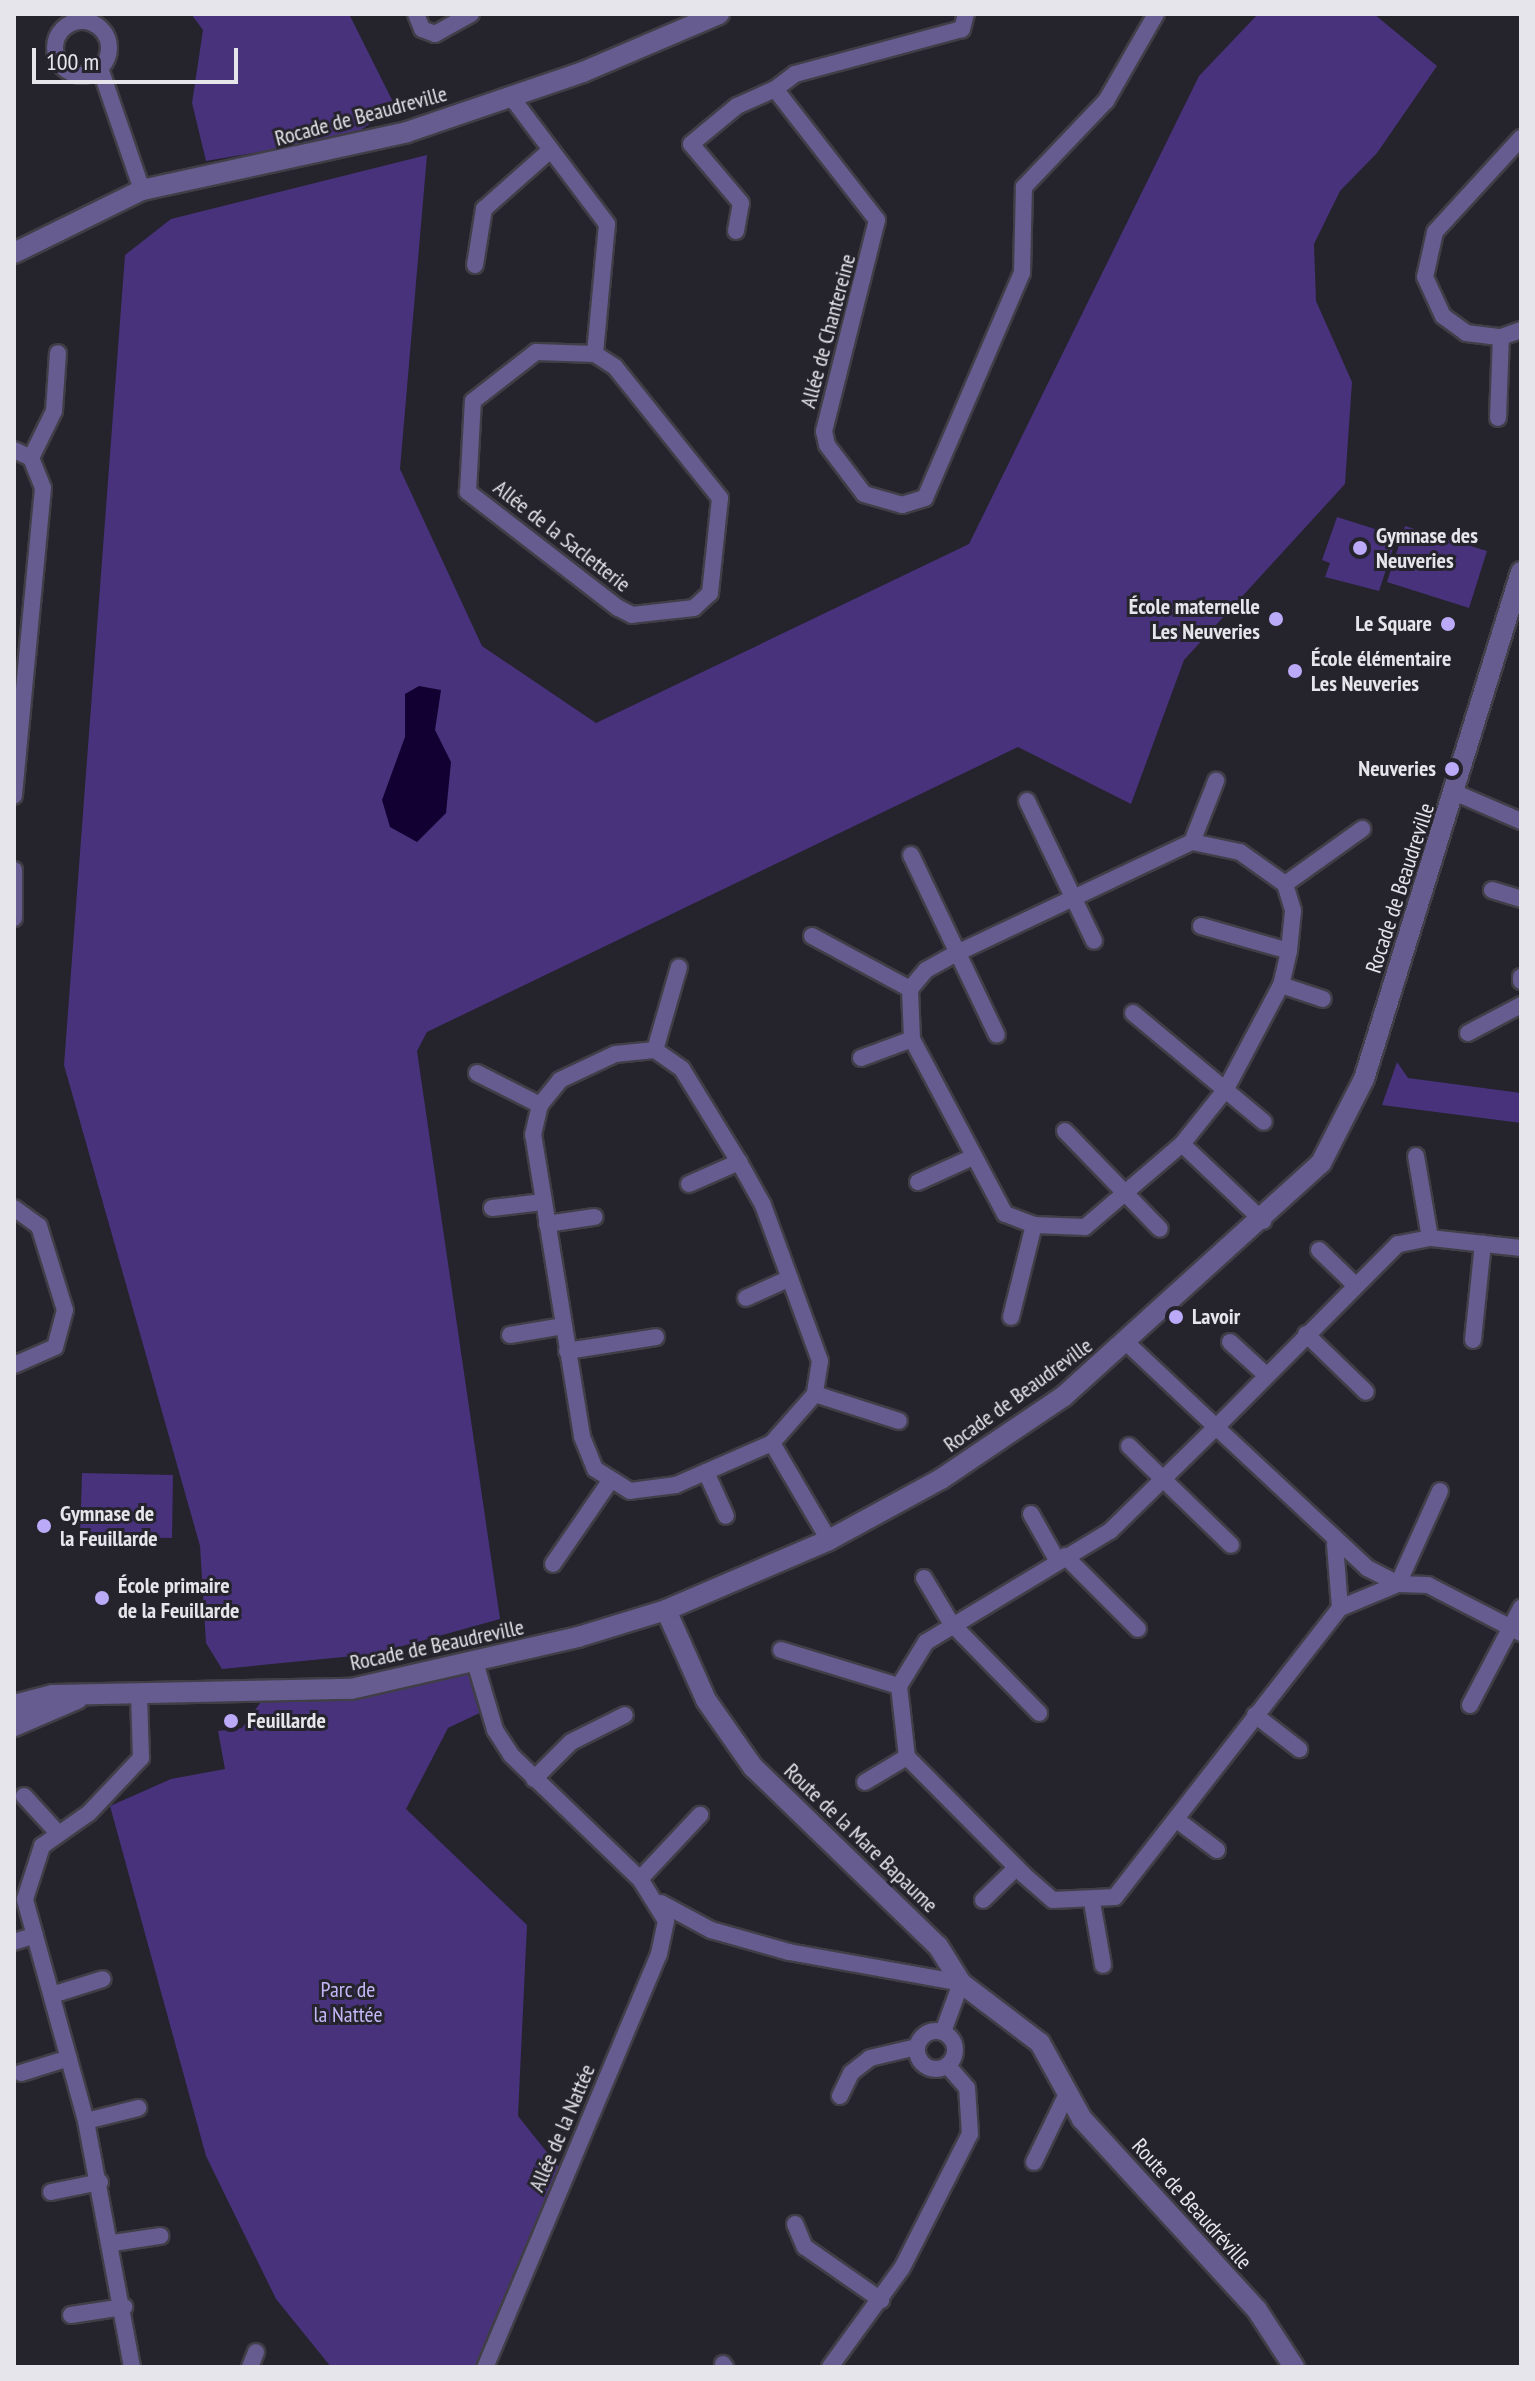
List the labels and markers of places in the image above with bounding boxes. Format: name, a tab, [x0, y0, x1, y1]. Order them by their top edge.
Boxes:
place label: Gymnase des Neuveries	[1376, 522, 1478, 574]
marker: Gymnase des Neuveries	[1351, 539, 1369, 557]
place label: École maternelle Les Neuveries	[1129, 593, 1260, 644]
marker: École maternelle Les Neuveries	[1267, 610, 1285, 628]
place label: Le Square	[1355, 611, 1432, 637]
marker: Le Square	[1439, 615, 1457, 633]
place label: École élémentaire Les Neuveries	[1311, 645, 1451, 696]
marker: École élémentaire Les Neuveries	[1286, 662, 1304, 680]
place label: Neuveries	[1358, 756, 1436, 782]
marker: Neuveries	[1443, 760, 1461, 778]
place label: Lavoir	[1192, 1304, 1240, 1330]
marker: Lavoir	[1167, 1308, 1185, 1326]
place label: Gymnase de la Feuillarde	[60, 1500, 158, 1552]
marker: Gymnase de la Feuillarde	[35, 1517, 53, 1535]
place label: École primaire de la Feuillarde	[118, 1572, 239, 1624]
marker: École primaire de la Feuillarde	[93, 1589, 111, 1607]
place label: Feuillarde	[247, 1708, 326, 1734]
marker: Feuillarde	[222, 1712, 240, 1730]

